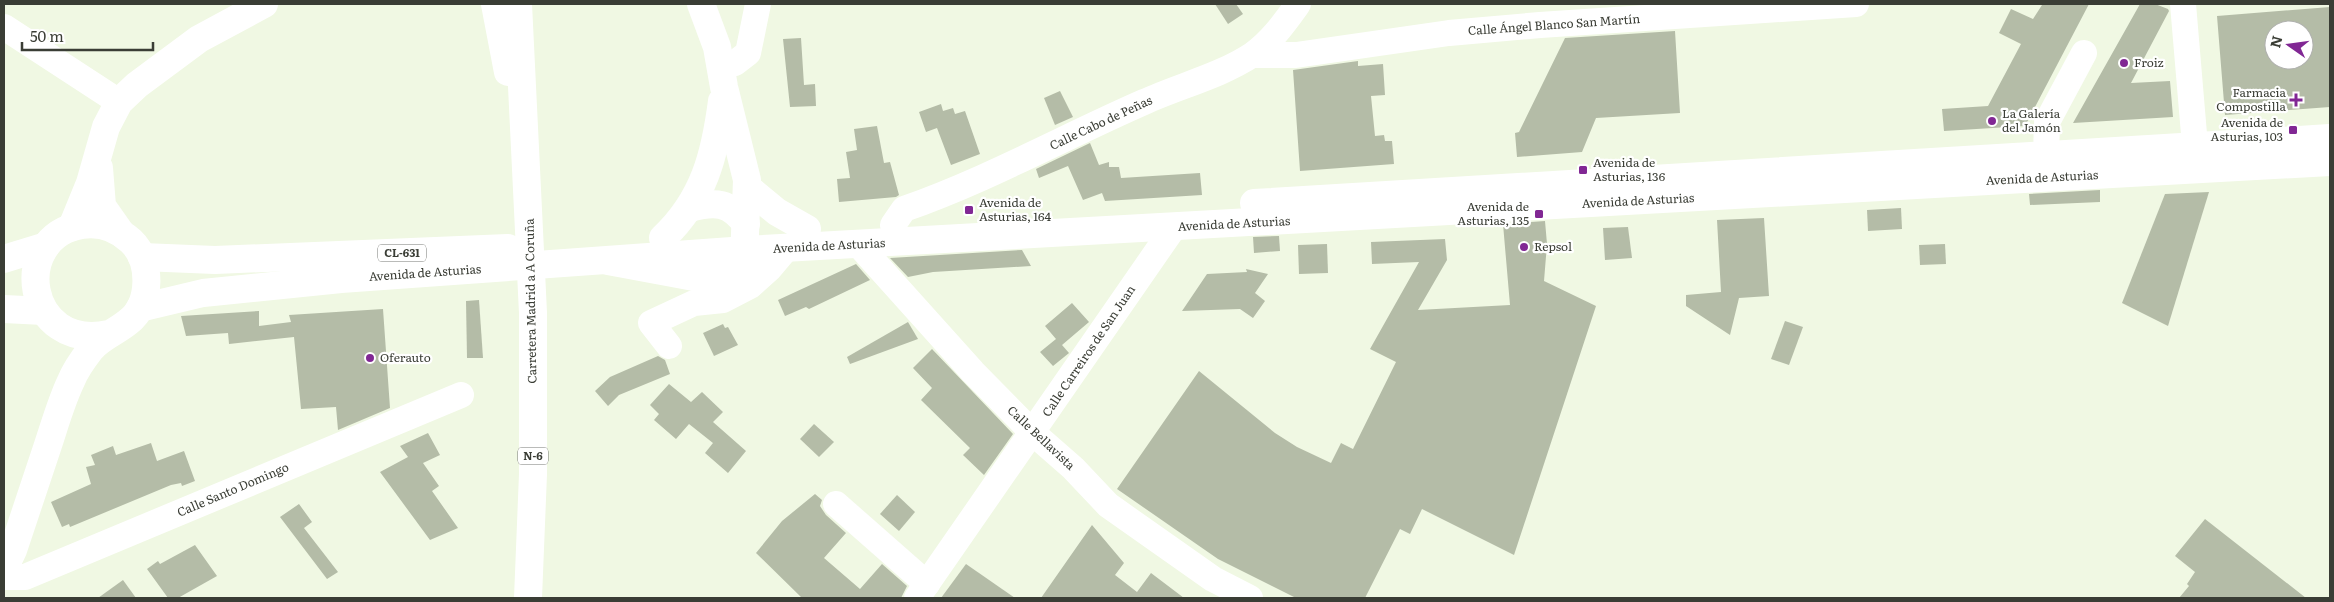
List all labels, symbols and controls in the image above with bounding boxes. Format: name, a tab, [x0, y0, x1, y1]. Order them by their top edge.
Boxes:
street label: Calle Ángel Blanco San Martín	[1467, 9, 1641, 39]
scale bar	[22, 20, 154, 52]
north arrow	[2264, 20, 2314, 70]
text: 50 m	[30, 24, 64, 47]
text: N	[2264, 33, 2287, 50]
place label: Froiz	[2134, 53, 2164, 71]
marker: Froiz	[2118, 57, 2130, 69]
place label: Farmacia Compostilla	[2216, 83, 2287, 115]
street label: Calle Cabo de Peñas	[1046, 90, 1155, 154]
marker: Farmacia Compostilla	[2290, 94, 2302, 106]
place label: La Galería del Jamón	[2002, 104, 2061, 136]
place label: Avenida de Asturias, 103	[2211, 113, 2283, 145]
marker: La Galería del Jamón	[1986, 115, 1998, 127]
marker: Avenida de Asturias, 103	[2287, 124, 2299, 136]
place label: Avenida de Asturias, 136	[1593, 153, 1666, 185]
marker: Avenida de Asturias, 136	[1577, 164, 1589, 176]
street label: Avenida de Asturias	[1985, 165, 2099, 189]
street label: Avenida de Asturias	[1581, 188, 1695, 212]
place label: Avenida de Asturias, 164	[979, 193, 1052, 225]
place label: Avenida de Asturias, 135	[1457, 197, 1529, 229]
marker: Avenida de Asturias, 164	[963, 204, 975, 216]
marker: Avenida de Asturias, 135	[1533, 208, 1545, 220]
street label: Avenida de Asturias	[1177, 211, 1291, 235]
street label: Carretera Madrid a A Coruña	[520, 218, 540, 384]
street label: Avenida de Asturias	[772, 233, 886, 257]
place label: Repsol	[1534, 237, 1572, 255]
marker: Repsol	[1518, 241, 1530, 253]
road number: CL-631	[378, 244, 426, 262]
street label: Avenida de Asturias	[368, 259, 482, 285]
street label: Calle Carreiros de San Juan	[1037, 281, 1139, 420]
place label: Oferauto	[380, 348, 431, 366]
marker: Oferauto	[364, 352, 376, 364]
street label: Calle Bellavista	[1004, 401, 1080, 474]
road number: N-6	[518, 448, 548, 464]
street label: Calle Santo Domingo	[174, 457, 291, 521]

